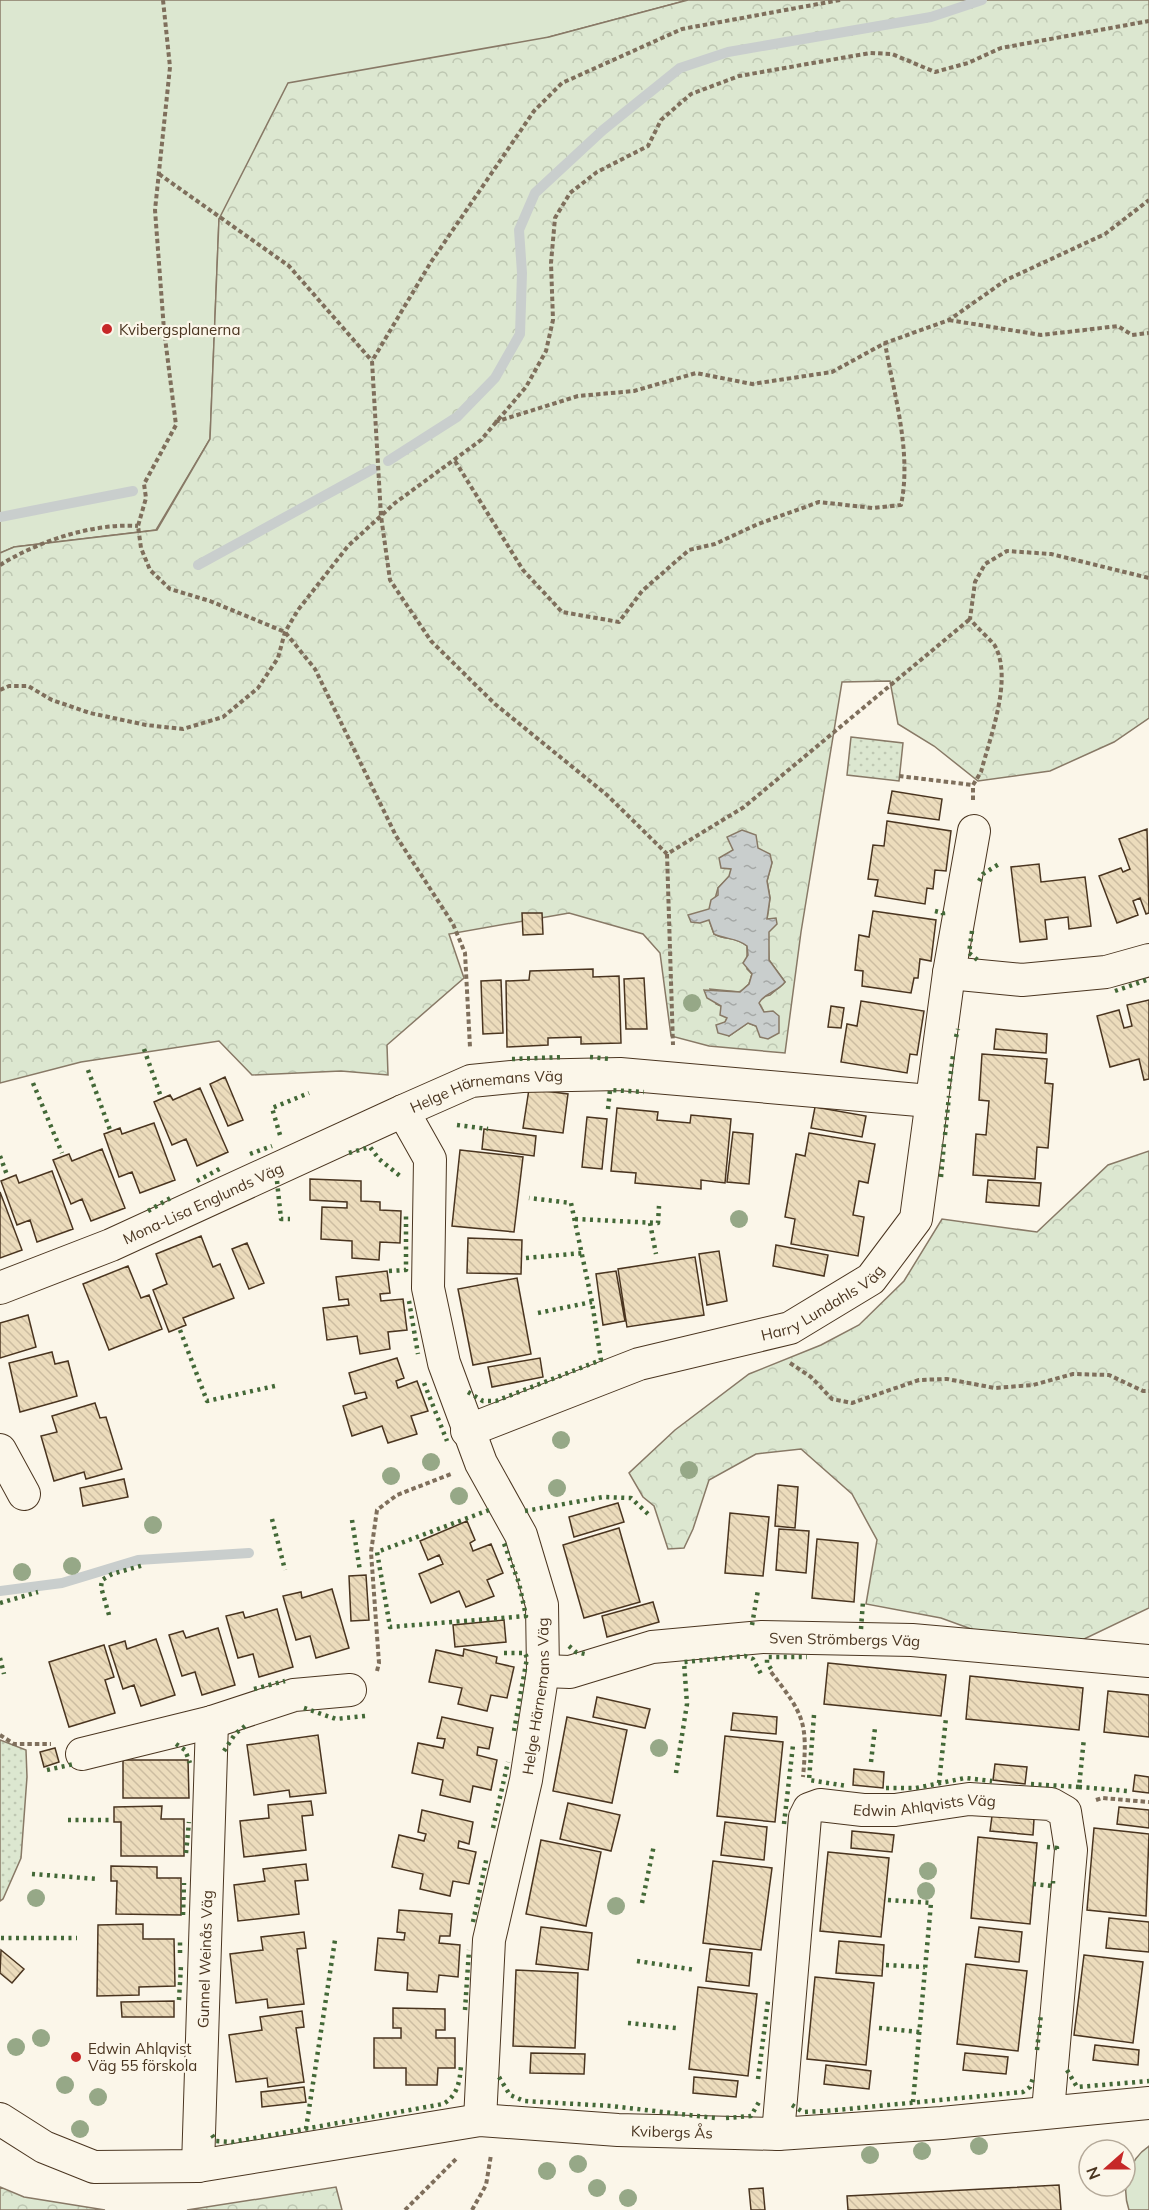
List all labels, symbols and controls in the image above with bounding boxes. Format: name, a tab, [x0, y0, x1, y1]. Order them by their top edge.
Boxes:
place label: Kvibergsplanerna	[119, 320, 240, 339]
marker: Kvibergsplanerna	[100, 322, 114, 336]
street label: Helge Härnemans Väg	[407, 1066, 563, 1116]
street label: Mona-Lisa Englunds Väg	[120, 1158, 286, 1248]
street label: Harry Lundahls Väg	[759, 1261, 888, 1344]
street label: Helge Härnemans Väg	[517, 1618, 553, 1776]
street label: Sven Strömbergs Väg	[769, 1628, 921, 1650]
street label: Edwin Ahlqvists Väg	[852, 1789, 996, 1820]
street label: Gunnel Weinås Väg	[193, 1890, 216, 2028]
place label: Edwin Ahlqvist Väg 55 förskola	[88, 2039, 197, 2075]
marker: Edwin Ahlqvist Väg 55 förskola	[69, 2050, 83, 2064]
street label: Kvibergs Ås	[631, 2121, 713, 2142]
north arrow	[1077, 2138, 1137, 2198]
text: N	[1081, 2164, 1104, 2183]

